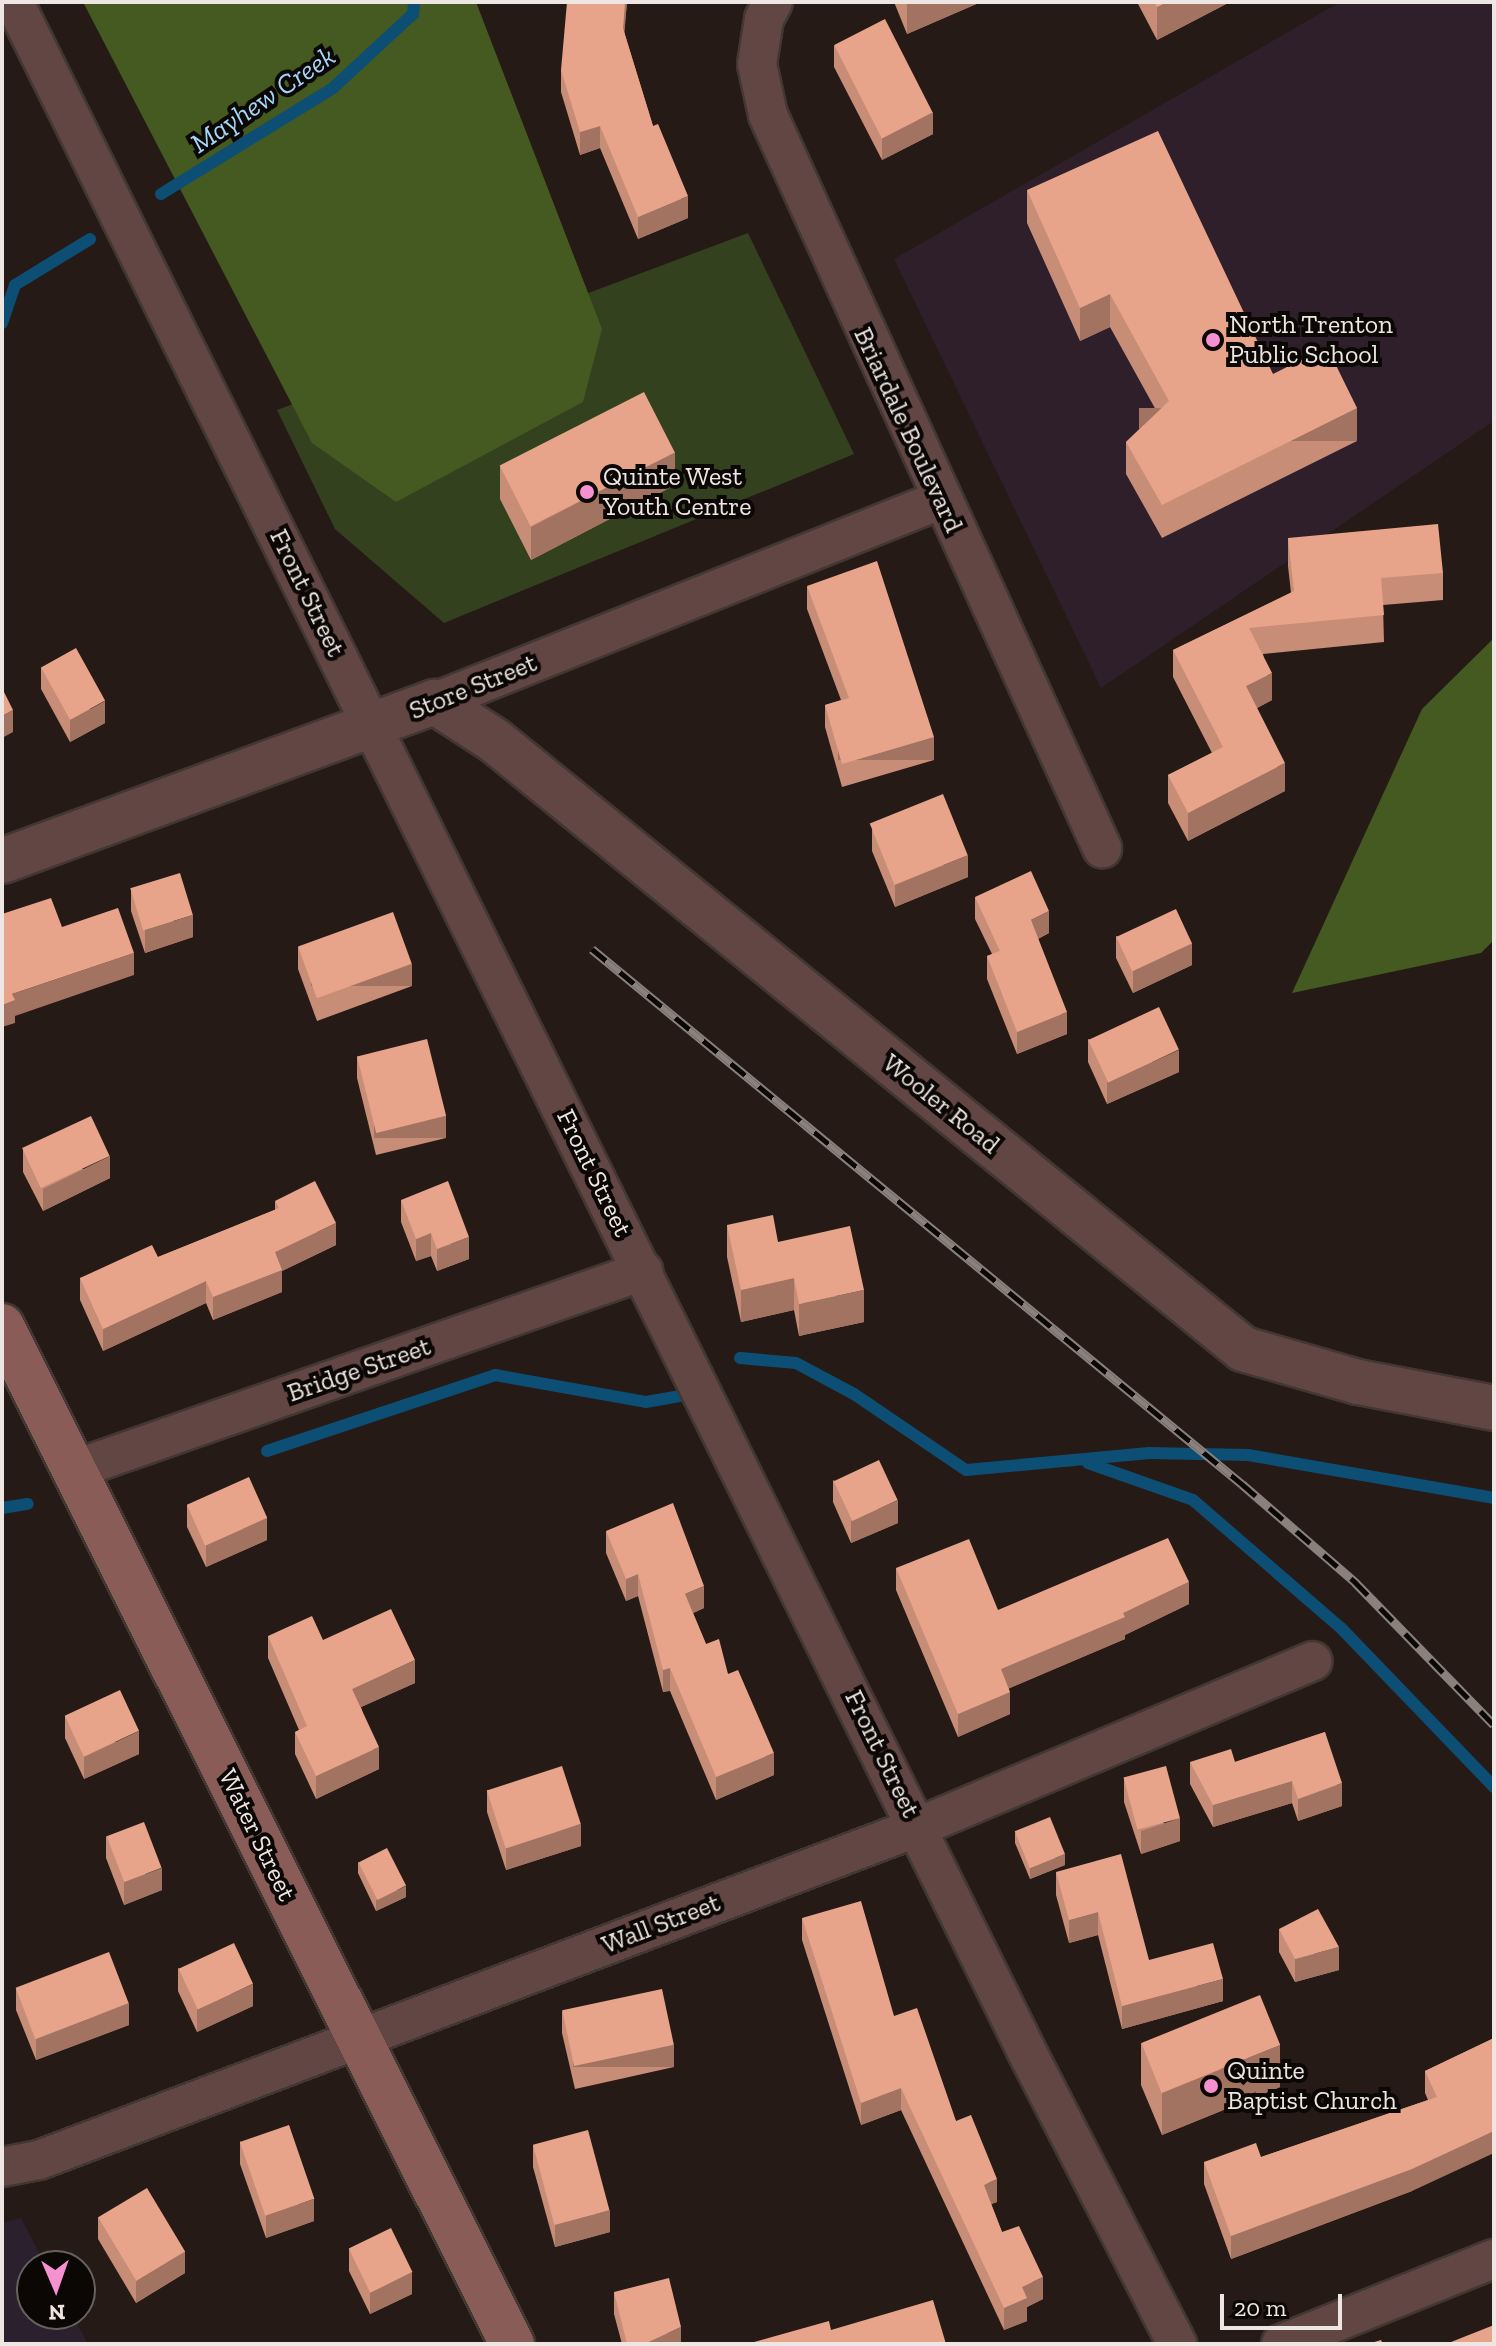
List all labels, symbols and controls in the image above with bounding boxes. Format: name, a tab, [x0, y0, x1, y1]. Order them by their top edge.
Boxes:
water label: Mayhew Creek	[184, 39, 342, 161]
place label: North Trenton Public School	[1229, 309, 1394, 370]
street label: Briardale Boulevard	[847, 323, 969, 537]
marker: North Trenton Public School	[1204, 331, 1222, 349]
place label: Quinte West Youth Centre	[603, 461, 752, 522]
marker: Quinte West Youth Centre	[578, 483, 596, 501]
street label: Front Street	[263, 524, 351, 662]
street label: Store Street	[405, 647, 541, 727]
street label: Wooler Road	[876, 1047, 1006, 1161]
street label: Front Street	[550, 1104, 638, 1242]
street label: Bridge Street	[283, 1331, 435, 1409]
street label: Front Street	[838, 1685, 926, 1823]
street label: Water Street	[212, 1764, 302, 1906]
street label: Wall Street	[598, 1887, 724, 1961]
place label: Quinte Baptist Church	[1227, 2055, 1397, 2116]
marker: Quinte Baptist Church	[1202, 2077, 1220, 2095]
north arrow	[16, 2250, 96, 2330]
scale bar	[1224, 2278, 1346, 2328]
text: 20 m	[1234, 2293, 1286, 2322]
text: N	[48, 2299, 66, 2326]

